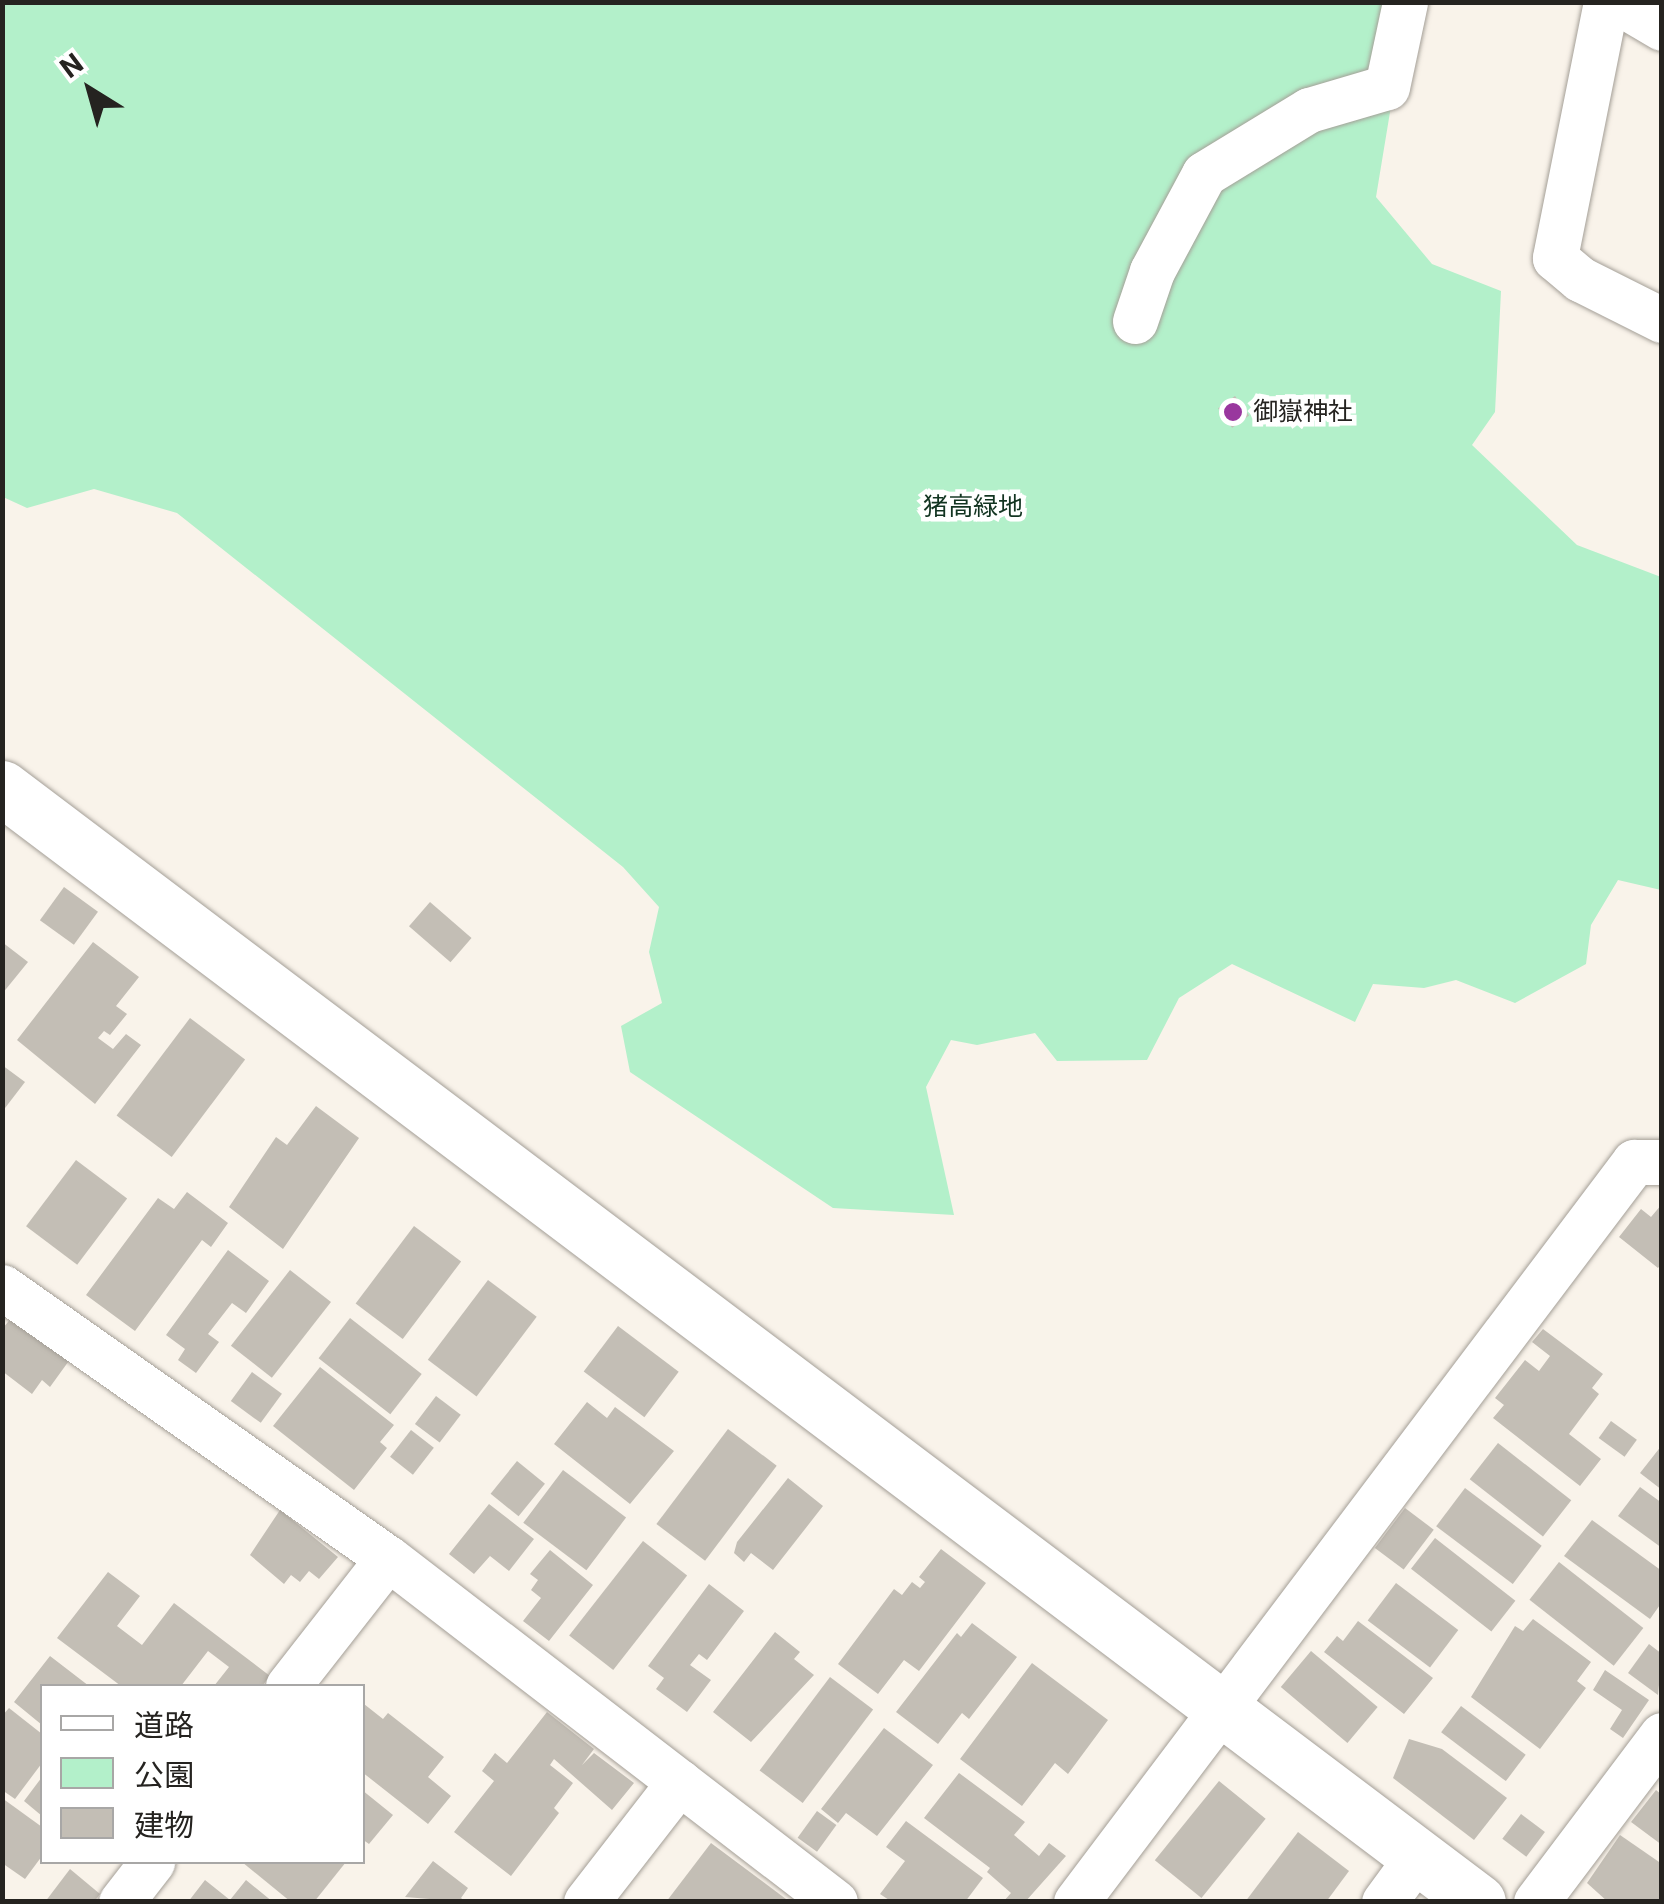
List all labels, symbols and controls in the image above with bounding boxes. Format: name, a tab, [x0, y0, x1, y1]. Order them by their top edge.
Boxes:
north arrow	[40, 40, 140, 140]
text: N	[54, 47, 89, 85]
place label: 御嶽神社	[1253, 397, 1353, 427]
marker: 御嶽神社	[1222, 401, 1244, 423]
park label: 猪高緑地	[923, 492, 1023, 522]
legend	[40, 1684, 365, 1864]
text: 道路	[134, 1708, 194, 1743]
text: 公園	[134, 1758, 194, 1793]
text: 建物	[134, 1808, 194, 1843]

